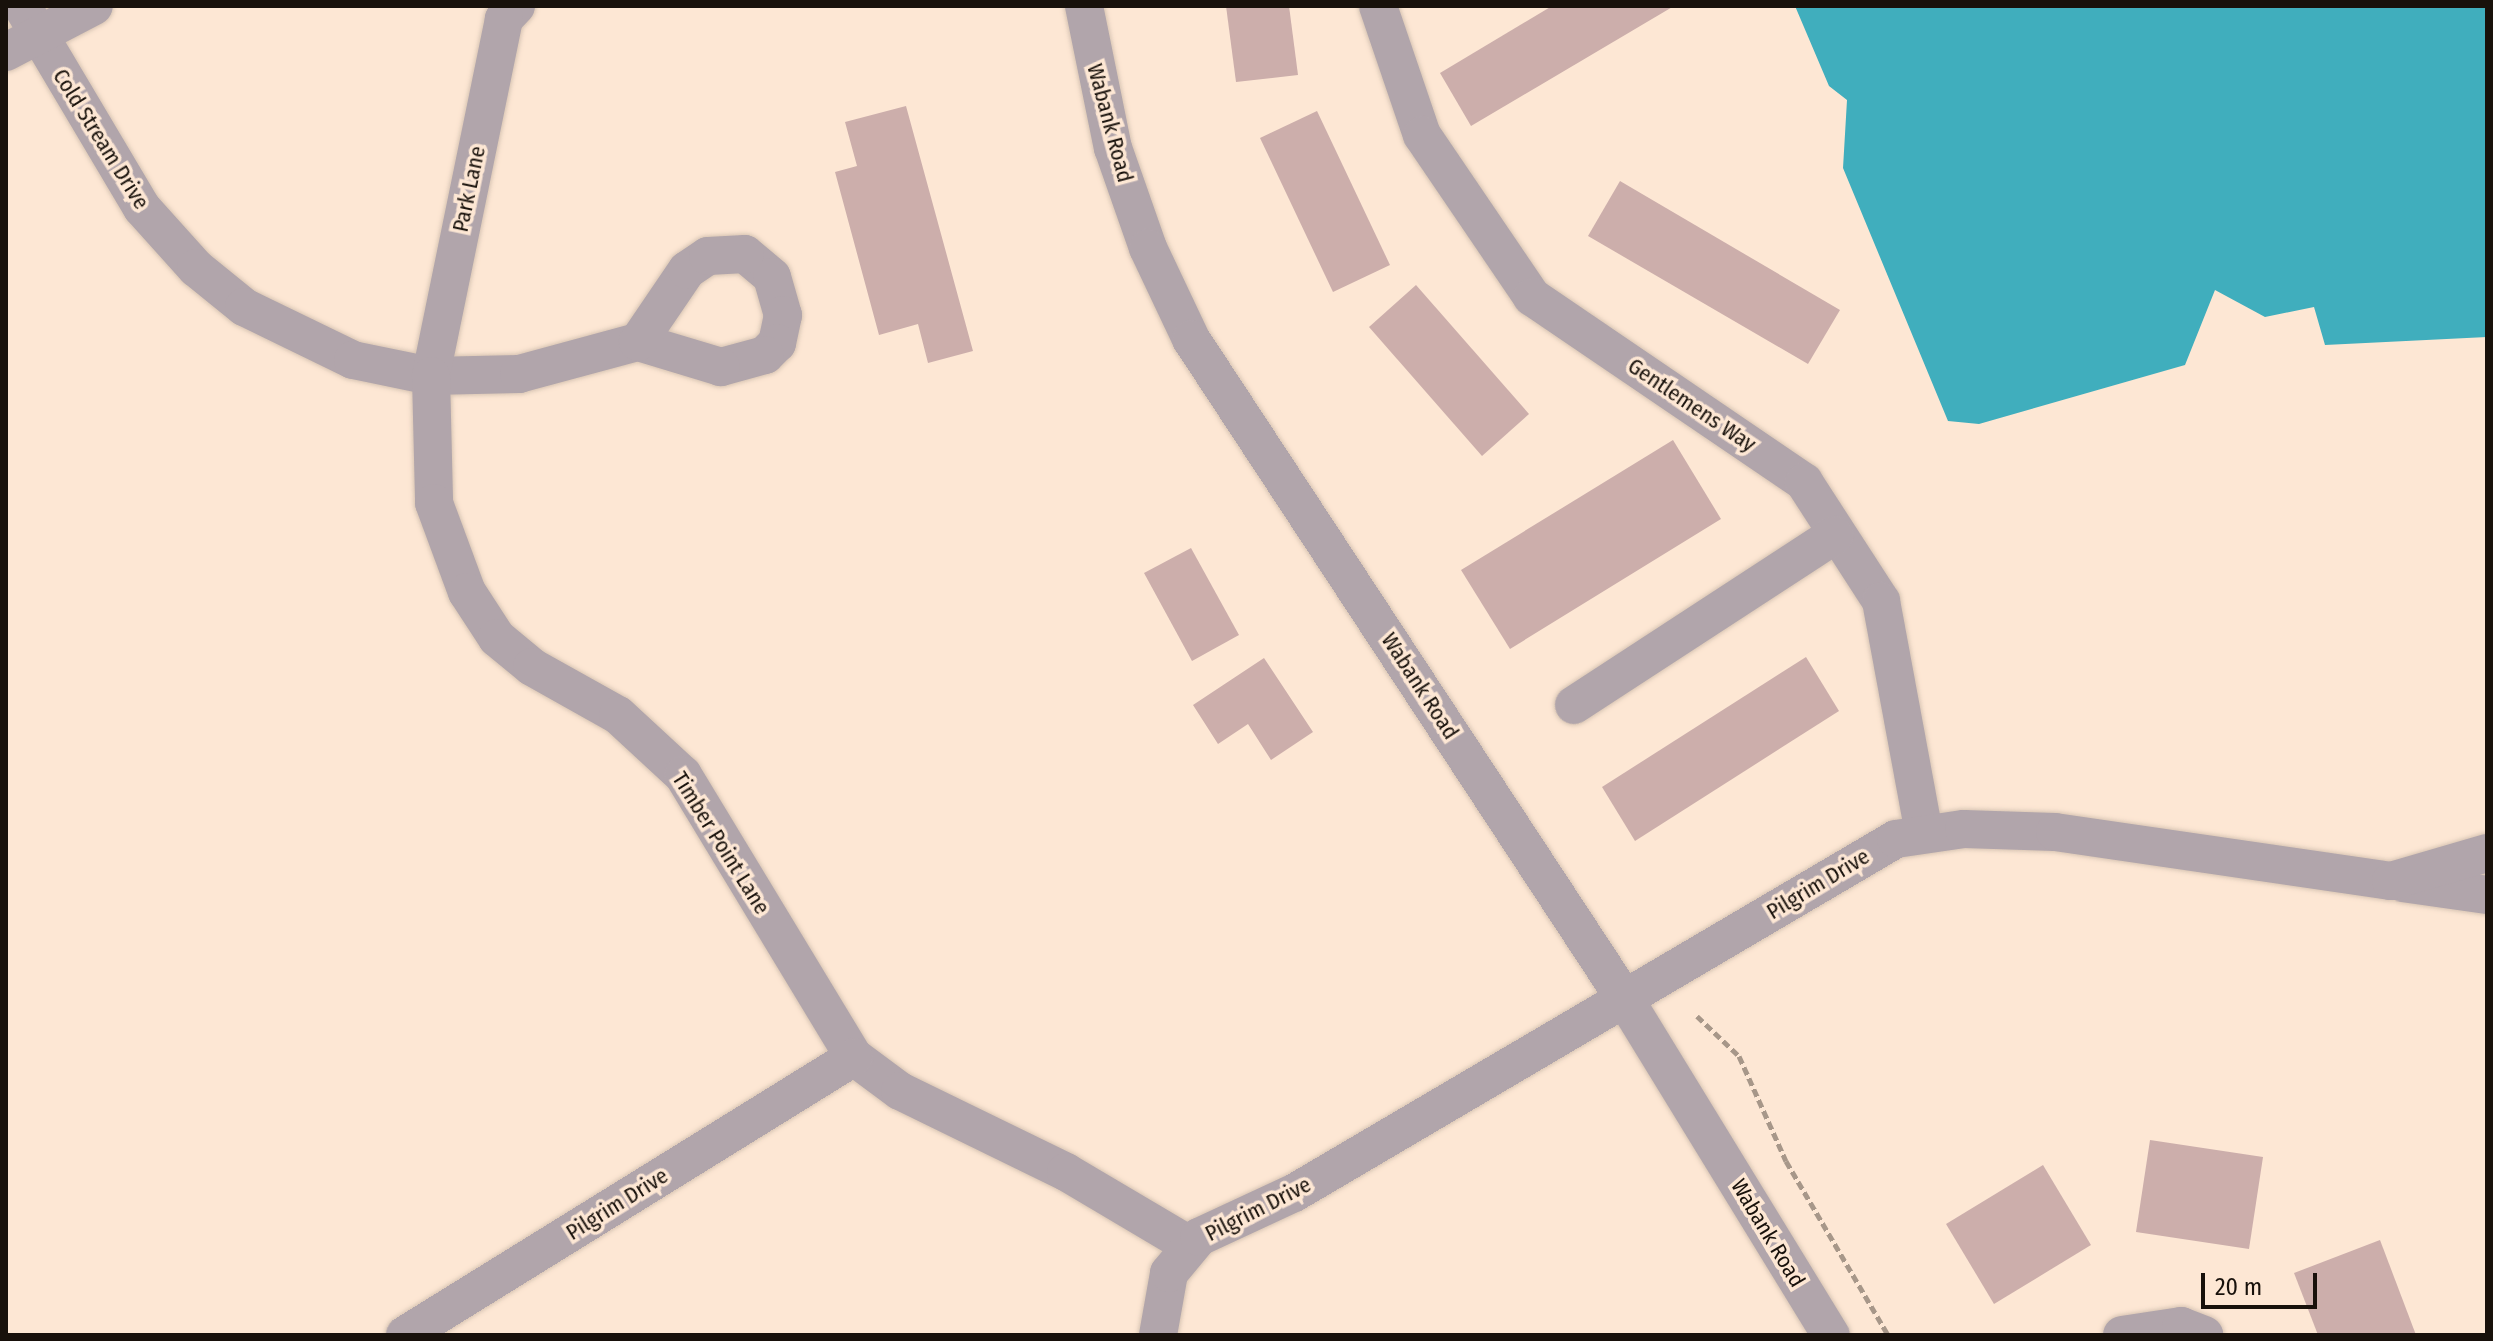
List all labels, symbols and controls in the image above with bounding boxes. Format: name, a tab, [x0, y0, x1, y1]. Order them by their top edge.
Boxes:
street label: Wabank Road	[1082, 61, 1138, 185]
street label: Cold Stream Drive	[47, 64, 155, 214]
street label: Park Lane	[447, 144, 491, 234]
street label: Gentlemens Way	[1623, 352, 1761, 458]
street label: Wabank Road	[1376, 628, 1464, 744]
street label: Timber Point Lane	[667, 767, 775, 919]
street label: Pilgrim Drive	[1762, 843, 1874, 925]
street label: Pilgrim Drive	[561, 1162, 673, 1246]
street label: Pilgrim Drive	[1201, 1171, 1315, 1247]
street label: Wabank Road	[1725, 1174, 1811, 1292]
scale bar	[2205, 1257, 2321, 1307]
text: 20 m	[2215, 1273, 2262, 1301]

